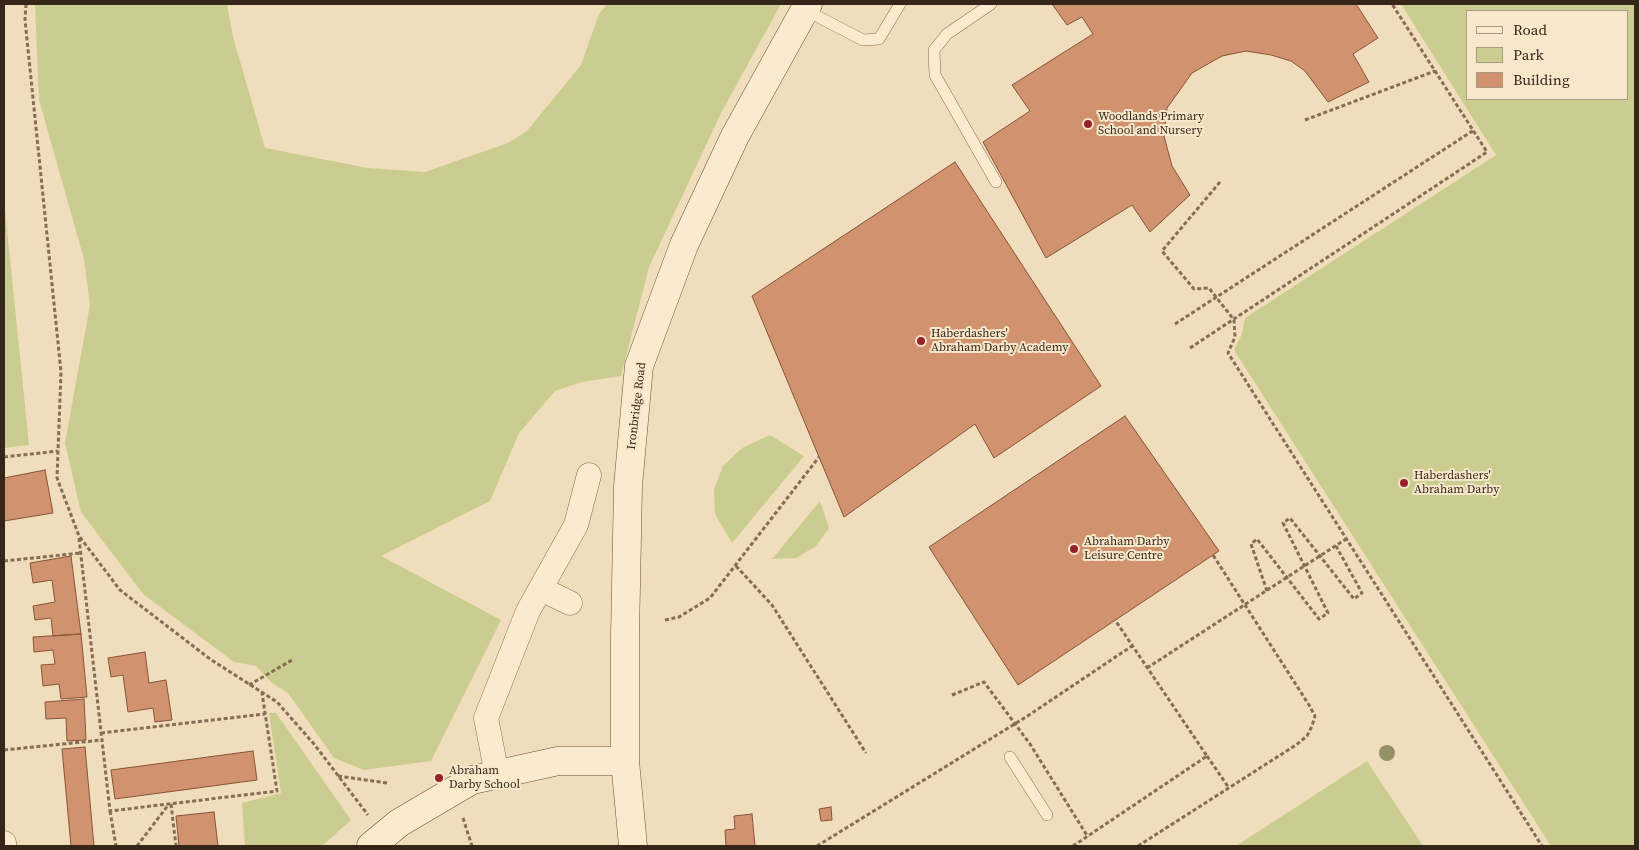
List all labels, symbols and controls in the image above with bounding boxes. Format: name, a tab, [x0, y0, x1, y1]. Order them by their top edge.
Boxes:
legend	[1466, 10, 1629, 100]
text: Road	[1513, 19, 1547, 40]
text: Park	[1513, 44, 1544, 65]
text: Building	[1513, 69, 1570, 90]
place label: Woodlands Primary School and Nursery	[1098, 110, 1204, 138]
marker: Woodlands Primary School and Nursery	[1082, 118, 1094, 130]
place label: Haberdashers' Abraham Darby Academy	[931, 327, 1068, 355]
marker: Haberdashers' Abraham Darby Academy	[915, 335, 927, 347]
street label: Ironbridge Road	[625, 362, 649, 450]
place label: Haberdashers' Abraham Darby	[1414, 469, 1499, 497]
marker: Haberdashers' Abraham Darby	[1398, 477, 1410, 489]
place label: Abraham Darby Leisure Centre	[1084, 535, 1169, 563]
marker: Abraham Darby Leisure Centre	[1068, 543, 1080, 555]
place label: Abraham Darby School	[449, 764, 520, 792]
marker: Abraham Darby School	[433, 772, 445, 784]

